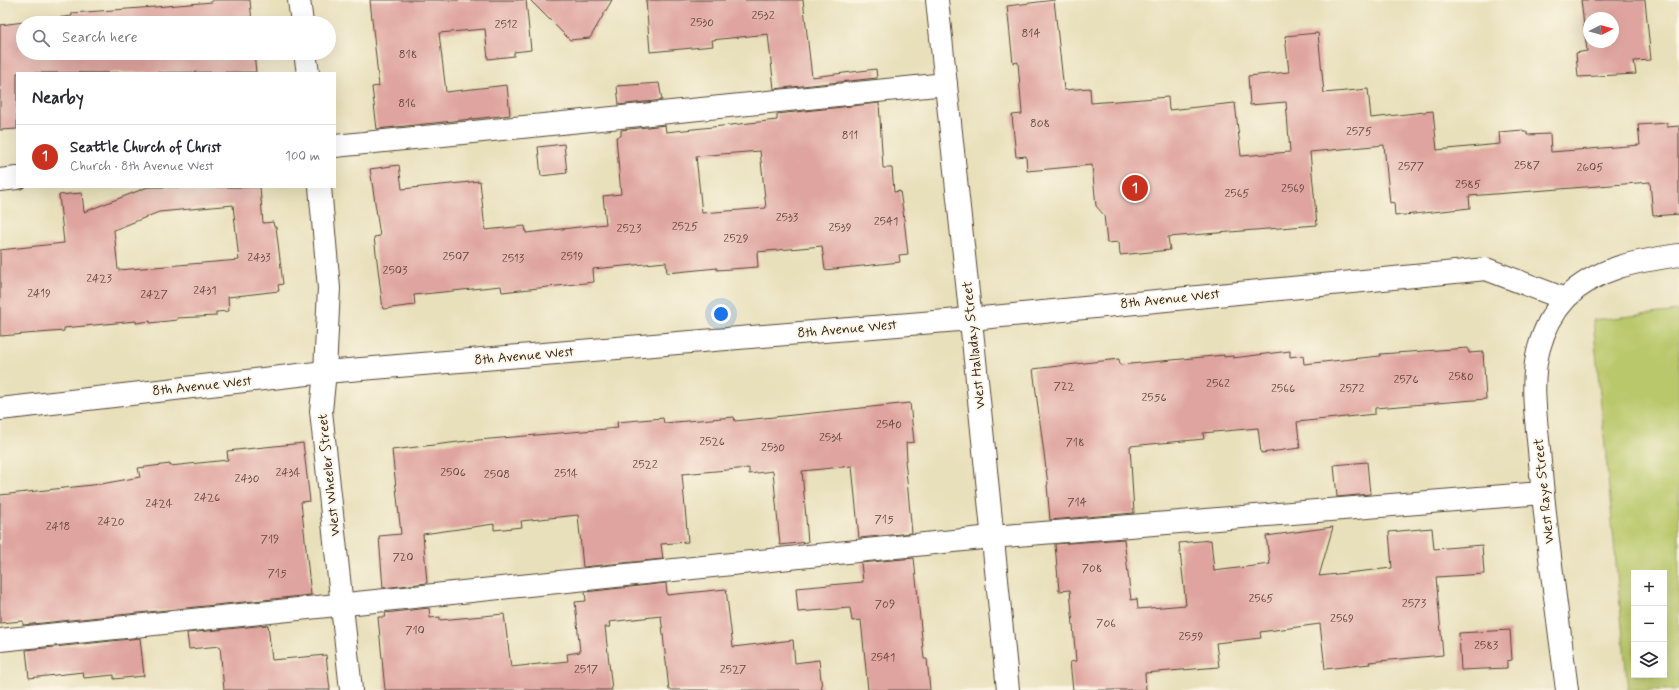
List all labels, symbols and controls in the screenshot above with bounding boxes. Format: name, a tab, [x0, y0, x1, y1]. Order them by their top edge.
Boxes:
house number: 2532	[751, 8, 775, 24]
north arrow	[1583, 12, 1619, 48]
house number: 2530	[690, 15, 714, 31]
search box	[16, 16, 336, 60]
house number: 2512	[495, 17, 518, 33]
house number: 814	[1022, 26, 1041, 42]
icon: search	[30, 27, 52, 49]
text: Search here	[62, 28, 138, 48]
house number: 818	[399, 47, 417, 63]
text: Nearby	[32, 87, 84, 109]
house number: 816	[398, 96, 416, 112]
house number: 808	[1030, 116, 1050, 132]
house number: 2575	[1346, 124, 1372, 140]
house number: 811	[842, 128, 858, 144]
text: Seattle Church of Christ	[70, 138, 221, 158]
text: 1	[42, 148, 48, 165]
text: 100 m	[285, 148, 320, 165]
text: Church · 8th Avenue West	[70, 158, 214, 175]
house number: 2587	[1514, 158, 1540, 174]
house number: 2577	[1398, 159, 1424, 175]
house number: 2605	[1577, 160, 1603, 176]
pin: 1	[1122, 173, 1148, 203]
house number: 2585	[1455, 177, 1481, 193]
house number: 2569	[1281, 181, 1305, 197]
house number: 2565	[1224, 186, 1250, 202]
house number: 2533	[776, 210, 799, 226]
house number: 2541	[874, 214, 898, 230]
house number: 2525	[672, 219, 698, 235]
house number: 2539	[828, 220, 852, 236]
house number: 2523	[617, 221, 642, 237]
house number: 2529	[723, 231, 749, 247]
house number: 2507	[443, 249, 469, 265]
house number: 2519	[561, 249, 584, 265]
house number: 2433	[247, 250, 271, 266]
house number: 2513	[502, 251, 525, 267]
house number: 2503	[383, 263, 408, 279]
house number: 2423	[86, 271, 112, 287]
street label: West Halladay Street	[958, 280, 990, 410]
house number: 2431	[193, 283, 217, 299]
street label: 8th Avenue West	[1119, 285, 1221, 313]
house number: 2419	[27, 286, 51, 302]
house number: 2427	[140, 287, 168, 303]
your location	[711, 304, 731, 324]
street label: 8th Avenue West	[796, 316, 898, 342]
street label: 8th Avenue West	[473, 343, 575, 369]
house number: 2580	[1448, 369, 1474, 385]
street label: 8th Avenue West	[151, 372, 253, 400]
house number: 2576	[1393, 372, 1419, 388]
house number: 2562	[1206, 376, 1230, 392]
house number: 722	[1054, 379, 1074, 395]
house number: 2566	[1271, 381, 1295, 397]
house number: 2572	[1340, 381, 1365, 397]
house number: 2556	[1141, 390, 1167, 406]
street label: West Wheeler Street	[314, 413, 344, 537]
house number: 2540	[876, 417, 902, 433]
house number: 2534	[819, 430, 843, 446]
house number: 2526	[699, 434, 725, 450]
house number: 718	[1066, 435, 1084, 451]
street label: West Raye Street	[1529, 437, 1558, 545]
house number: 2530	[761, 440, 785, 456]
house number: 2522	[632, 457, 658, 473]
house number: 2434	[275, 465, 301, 481]
house number: 2506	[440, 465, 466, 481]
house number: 2514	[554, 466, 578, 482]
house number: 2508	[484, 467, 510, 483]
house number: 2430	[235, 471, 260, 487]
house number: 2426	[194, 490, 220, 506]
house number: 714	[1067, 495, 1087, 511]
house number: 2424	[145, 496, 173, 512]
house number: 715	[874, 512, 894, 528]
house number: 2420	[97, 514, 125, 530]
house number: 2418	[46, 519, 70, 535]
house number: 719	[261, 532, 279, 548]
house number: 720	[393, 550, 413, 566]
house number: 708	[1082, 561, 1102, 577]
house number: 715	[267, 566, 287, 582]
map controls	[1631, 570, 1667, 678]
button: +	[1631, 570, 1667, 606]
house number: 2565	[1248, 591, 1274, 607]
house number: 2573	[1402, 596, 1427, 612]
house number: 709	[875, 597, 895, 613]
button: −	[1631, 606, 1667, 642]
house number: 2569	[1330, 611, 1354, 627]
house number: 706	[1096, 616, 1116, 632]
house number: 710	[405, 623, 425, 639]
house number: 2559	[1179, 629, 1204, 645]
house number: 2583	[1474, 638, 1499, 654]
button: layers	[1631, 642, 1667, 678]
house number: 2541	[871, 650, 895, 666]
house number: 2517	[574, 662, 598, 678]
house number: 2527	[720, 662, 746, 678]

